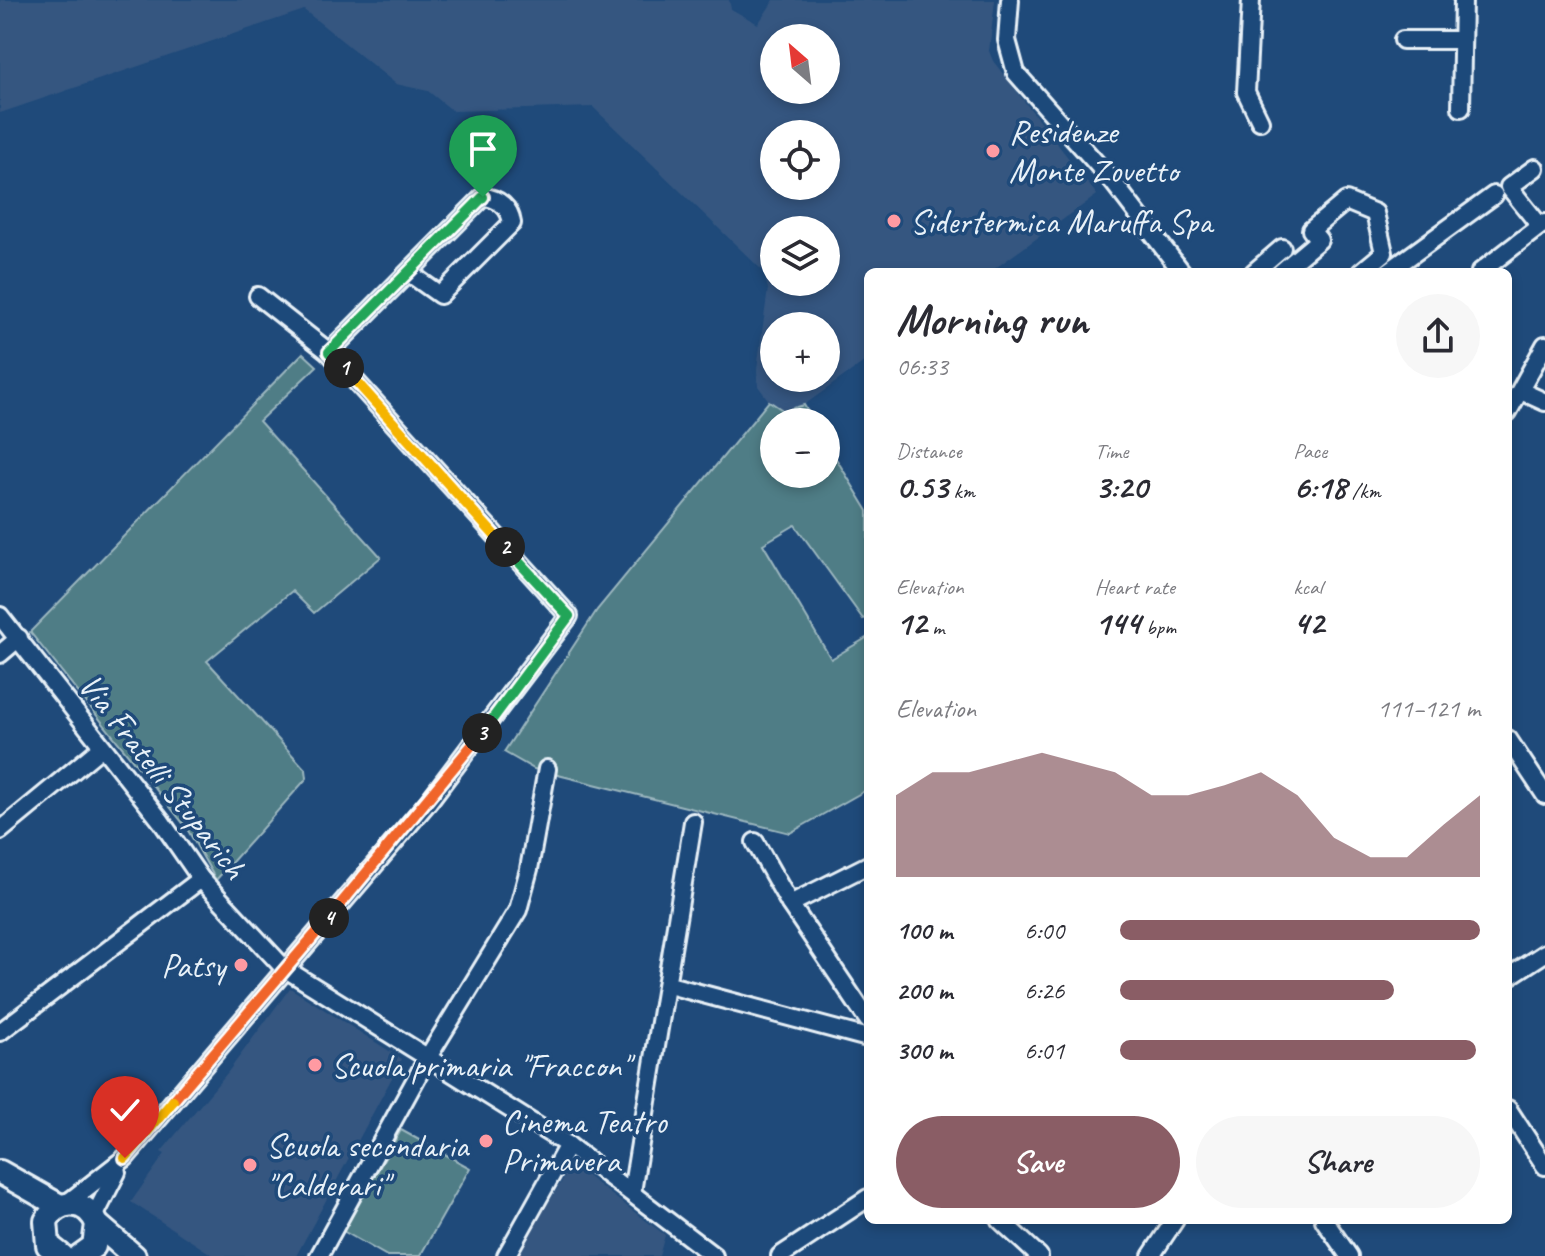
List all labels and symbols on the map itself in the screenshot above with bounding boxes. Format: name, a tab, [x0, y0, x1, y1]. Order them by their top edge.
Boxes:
north arrow	[760, 24, 840, 104]
place label: Residenze Monte Zovetto	[1009, 110, 1182, 192]
pin	[449, 115, 517, 197]
marker: Residenze Monte Zovetto	[984, 142, 1002, 160]
place label: Sidertermica Maruffa Spa	[910, 200, 1215, 243]
marker: Sidertermica Maruffa Spa	[885, 212, 903, 230]
pin: 1	[324, 348, 364, 388]
pin: 2	[485, 527, 525, 567]
street label: Via Fratelli Stuparich	[69, 665, 257, 888]
pin: 3	[462, 713, 502, 753]
pin: 4	[309, 898, 349, 938]
place label: Patsy	[161, 944, 228, 987]
marker: Patsy	[232, 956, 250, 974]
place label: Scuola primaria "Fraccon"	[331, 1044, 636, 1087]
marker: Scuola primaria "Fraccon"	[306, 1056, 324, 1074]
pin	[91, 1076, 159, 1158]
place label: Cinema Teatro Primavera	[502, 1100, 668, 1182]
place label: Scuola secondaria "Calderari"	[266, 1124, 470, 1206]
marker: Cinema Teatro Primavera	[477, 1132, 495, 1150]
marker: Scuola secondaria "Calderari"	[241, 1156, 259, 1174]

